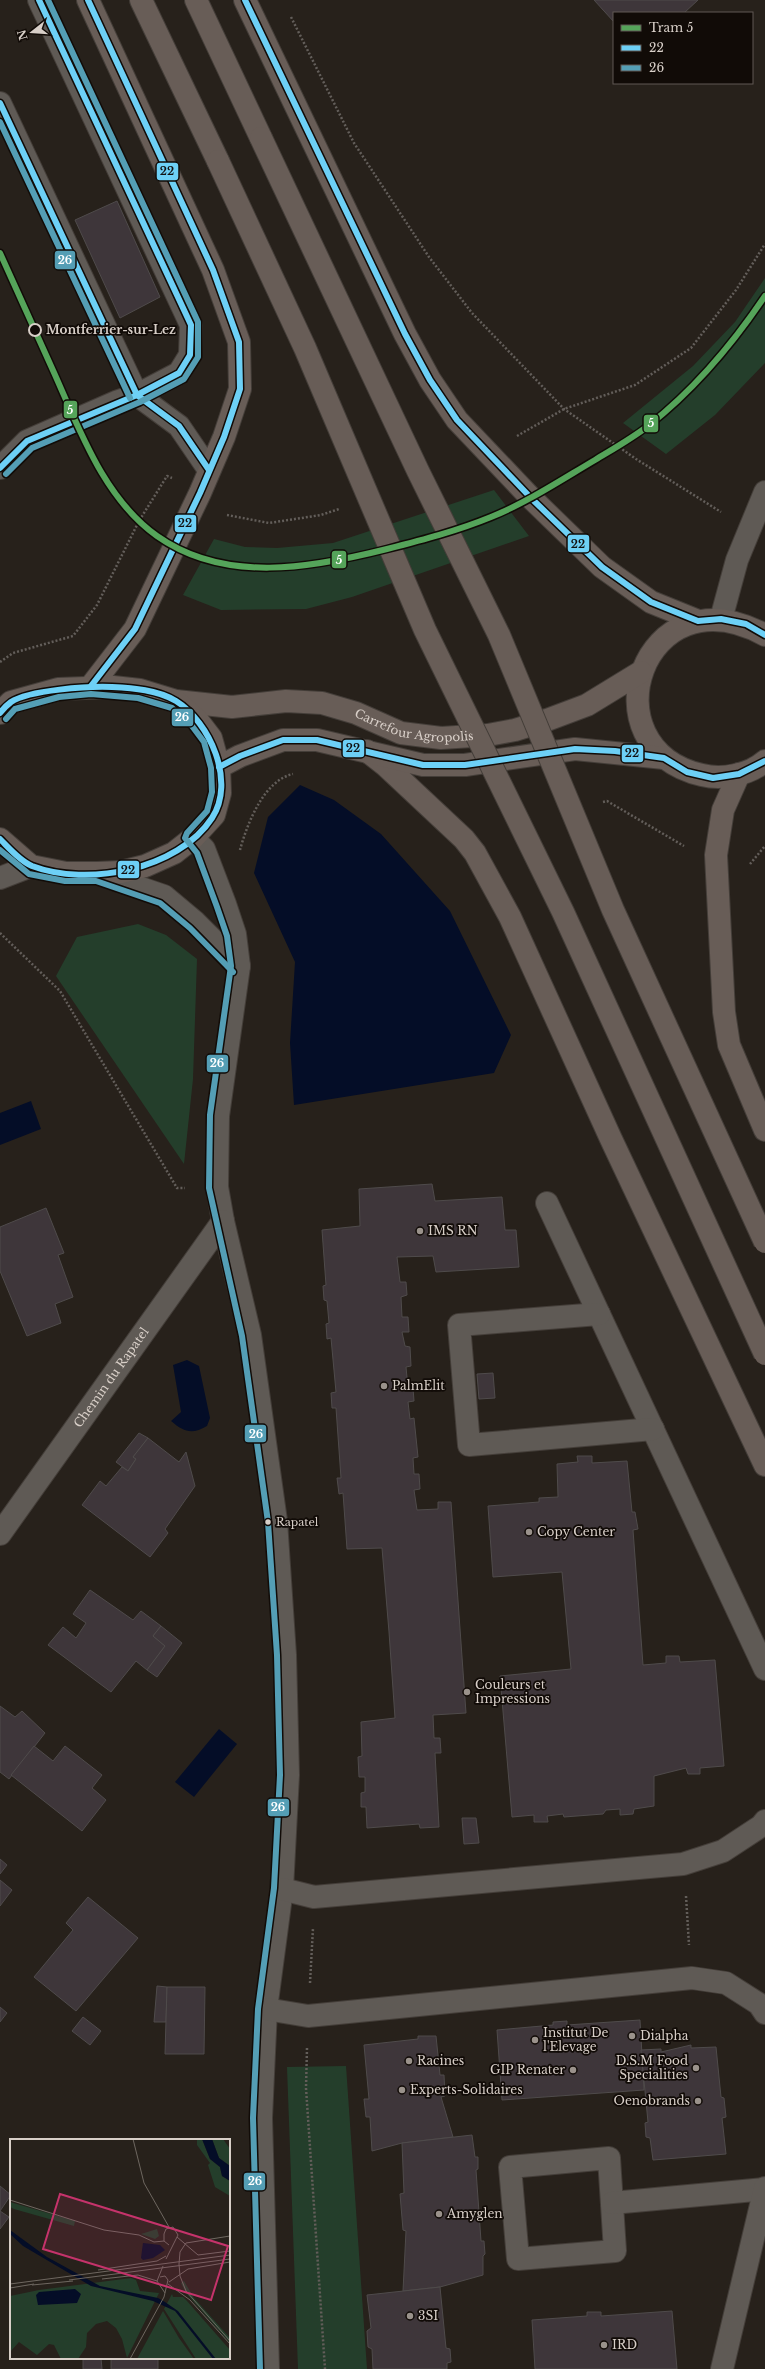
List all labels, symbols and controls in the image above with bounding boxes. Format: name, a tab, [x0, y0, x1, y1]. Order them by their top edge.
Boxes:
north arrow	[12, 12, 52, 52]
legend	[613, 12, 753, 84]
text: Tram 5	[649, 20, 693, 35]
text: N	[14, 27, 31, 42]
text: 22	[649, 40, 664, 55]
text: 26	[649, 60, 664, 75]
line badge: 22	[156, 162, 179, 181]
text: 22	[160, 164, 174, 178]
line badge: 26	[54, 250, 76, 270]
text: 26	[58, 253, 72, 267]
place label: Montferrier-sur-Lez	[46, 322, 176, 337]
marker: Montferrier-sur-Lez	[28, 323, 42, 337]
line badge: 5	[63, 400, 78, 419]
text: 5	[67, 403, 74, 417]
line badge: 5	[643, 414, 659, 433]
text: 5	[648, 416, 655, 430]
line badge: 22	[174, 514, 197, 533]
text: 22	[178, 516, 192, 530]
line badge: 22	[567, 534, 590, 553]
text: 22	[571, 537, 585, 551]
line badge: 5	[331, 550, 347, 569]
text: 5	[336, 553, 343, 567]
street label: Carrefour Agropolis	[352, 705, 474, 745]
line badge: 26	[171, 708, 194, 727]
text: 26	[175, 710, 189, 724]
line badge: 22	[342, 739, 365, 758]
text: 22	[346, 741, 360, 755]
line badge: 22	[621, 744, 644, 763]
text: 22	[625, 746, 639, 760]
line badge: 22	[117, 860, 140, 879]
text: 22	[121, 863, 135, 877]
line badge: 26	[206, 1054, 229, 1073]
text: 26	[210, 1056, 224, 1070]
place label: IMS RN	[428, 1223, 478, 1238]
marker: IMS RN	[415, 1226, 425, 1236]
street label: Chemin du Rapatel	[70, 1324, 152, 1430]
place label: PalmElit	[392, 1378, 445, 1393]
marker: PalmElit	[379, 1381, 389, 1391]
line badge: 26	[244, 1424, 267, 1443]
text: 26	[249, 1427, 263, 1441]
place label: Rapatel	[276, 1515, 319, 1529]
marker: Rapatel	[263, 1517, 273, 1527]
place label: Copy Center	[537, 1524, 615, 1539]
marker: Copy Center	[524, 1527, 534, 1537]
place label: Couleurs et Impressions	[475, 1677, 550, 1706]
marker: Couleurs et Impressions	[462, 1687, 472, 1697]
line badge: 26	[267, 1798, 290, 1817]
text: 26	[271, 1800, 285, 1814]
place label: Institut De l'Elevage	[543, 2025, 608, 2054]
place label: Dialpha	[640, 2028, 689, 2043]
marker: Dialpha	[627, 2031, 637, 2041]
marker: Institut De l'Elevage	[530, 2035, 540, 2045]
place label: Racines	[417, 2053, 464, 2068]
place label: D.S.M Food Specialities	[616, 2053, 688, 2082]
marker: Racines	[404, 2056, 414, 2066]
place label: GIP Renater	[490, 2062, 565, 2077]
marker: D.S.M Food Specialities	[691, 2063, 701, 2073]
marker: GIP Renater	[568, 2065, 578, 2075]
place label: Experts-Solidaires	[410, 2082, 523, 2097]
marker: Experts-Solidaires	[397, 2085, 407, 2095]
place label: Oenobrands	[614, 2093, 690, 2108]
marker: Oenobrands	[693, 2096, 703, 2106]
inset map	[10, 2139, 230, 2359]
line badge: 26	[243, 2172, 266, 2191]
text: 26	[248, 2174, 262, 2188]
place label: Amyglen	[446, 2206, 503, 2221]
marker: Amyglen	[434, 2209, 444, 2219]
place label: 3SI	[418, 2308, 438, 2323]
marker: 3SI	[405, 2311, 415, 2321]
place label: IRD	[612, 2337, 637, 2352]
marker: IRD	[599, 2340, 609, 2350]

